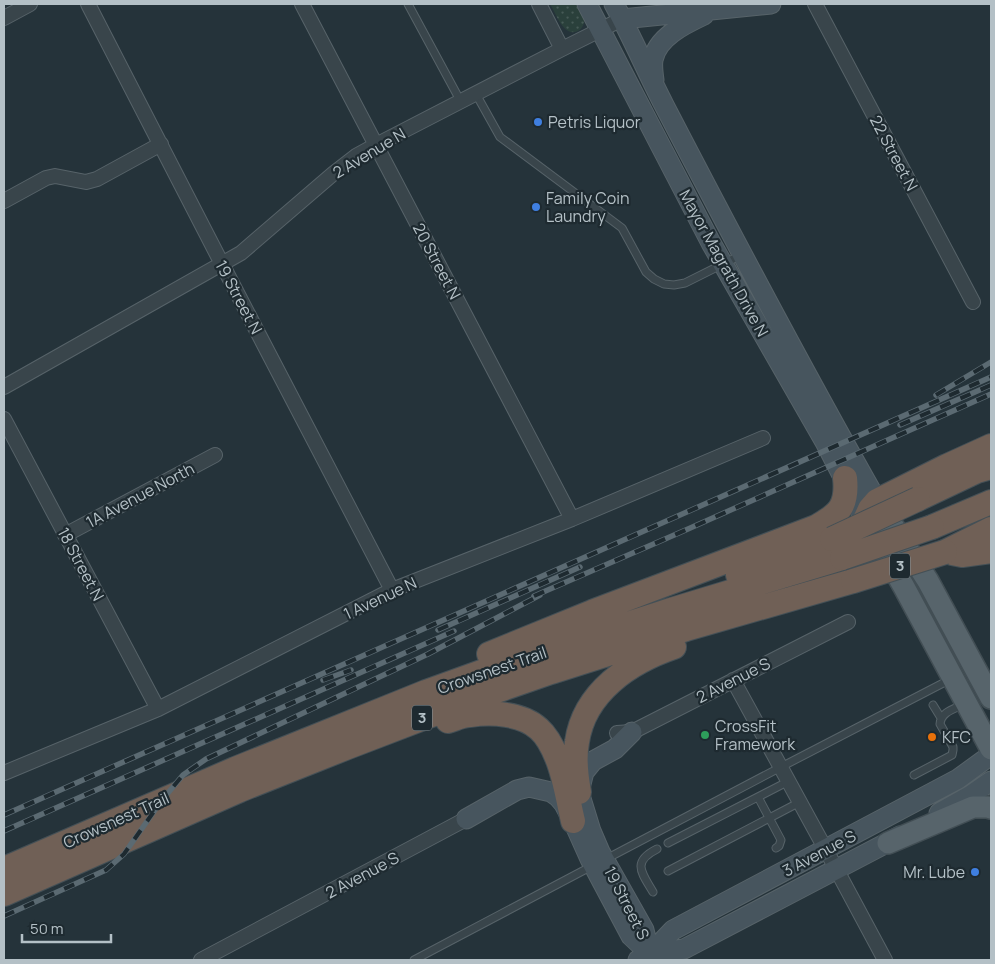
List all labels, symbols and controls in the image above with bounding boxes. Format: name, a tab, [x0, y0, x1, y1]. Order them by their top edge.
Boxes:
place label: Petris Liquor	[548, 111, 641, 133]
street label: 22 Street N	[865, 111, 923, 195]
marker: Petris Liquor	[532, 116, 544, 128]
street label: 2 Avenue N	[329, 123, 409, 183]
street label: Mayor Magrath Drive N	[674, 185, 774, 341]
place label: Family Coin Laundry	[546, 187, 629, 227]
marker: Family Coin Laundry	[530, 201, 542, 213]
street label: 20 Street N	[408, 219, 466, 303]
street label: 19 Street N	[210, 256, 268, 338]
street label: 1A Avenue North	[82, 457, 198, 533]
street label: 18 Street N	[53, 524, 109, 604]
road number: 3	[890, 554, 910, 578]
street label: 1 Avenue N	[340, 571, 420, 625]
street label: Crowsnest Trail	[435, 641, 549, 699]
street label: 2 Avenue S	[692, 652, 774, 708]
road number: 3	[412, 706, 432, 730]
place label: CrossFit Framework	[715, 715, 796, 755]
place label: KFC	[942, 726, 971, 748]
marker: CrossFit Framework	[699, 729, 711, 741]
marker: KFC	[926, 731, 938, 743]
street label: Crowsnest Trail	[59, 787, 173, 853]
street label: 3 Avenue S	[779, 824, 860, 881]
street label: 2 Avenue S	[321, 846, 403, 904]
place label: Mr. Lube	[903, 861, 965, 883]
street label: 19 Street S	[599, 863, 655, 943]
marker: Mr. Lube	[969, 866, 981, 878]
scale bar	[22, 912, 111, 944]
text: 50 m	[30, 918, 64, 939]

